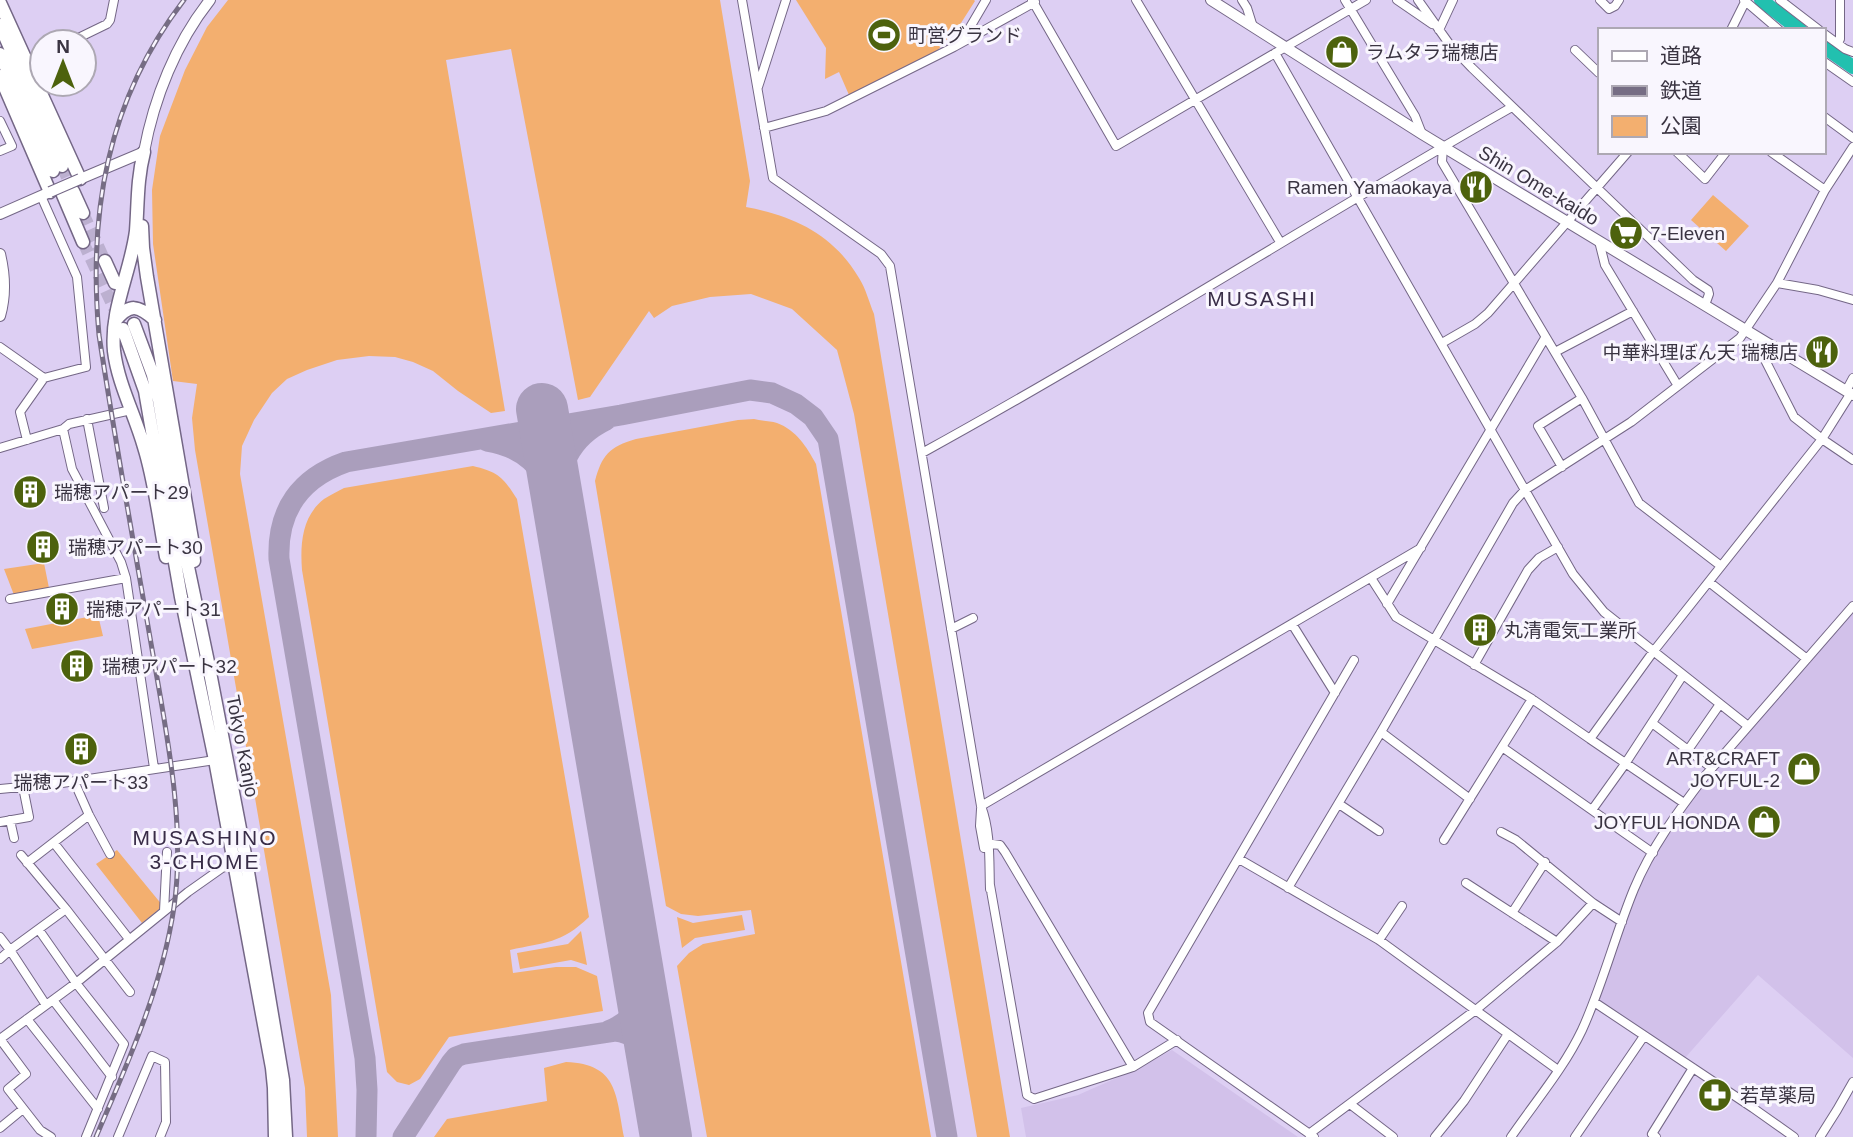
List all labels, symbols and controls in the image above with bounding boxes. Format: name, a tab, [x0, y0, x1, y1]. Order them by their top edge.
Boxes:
sports icon: 町営グランド	[865, 16, 903, 54]
place label: 町営グランド	[908, 25, 1022, 46]
north arrow	[28, 28, 98, 98]
legend	[1598, 28, 1825, 154]
shop icon: ラムタラ瑞穂店	[1323, 33, 1361, 71]
text: N	[56, 36, 70, 57]
place label: ラムタラ瑞穂店	[1366, 42, 1498, 63]
text: 道路	[1660, 44, 1702, 67]
text: 鉄道	[1660, 79, 1702, 102]
text: 公園	[1660, 114, 1702, 137]
street label: Shin Ome-kaido	[1475, 141, 1603, 230]
restaurant icon: Ramen Yamaokaya	[1457, 168, 1495, 206]
place label: Ramen Yamaokaya	[1287, 177, 1452, 198]
supermarket icon: 7-Eleven	[1607, 214, 1645, 252]
place label: 7-Eleven	[1650, 223, 1725, 244]
district label: MUSASHI	[1207, 287, 1317, 310]
restaurant icon: 中華料理ぼん天 瑞穂店	[1803, 333, 1841, 371]
place label: 中華料理ぼん天 瑞穂店	[1603, 342, 1798, 363]
building icon: 瑞穂アパート29	[11, 473, 49, 511]
place label: 瑞穂アパート29	[54, 482, 189, 503]
building icon: 瑞穂アパート30	[24, 528, 62, 566]
place label: 瑞穂アパート30	[68, 537, 203, 558]
building icon: 瑞穂アパート31	[43, 590, 81, 628]
place label: 瑞穂アパート31	[86, 599, 221, 620]
building icon: 丸清電気工業所	[1461, 611, 1499, 649]
place label: 丸清電気工業所	[1504, 620, 1637, 641]
building icon: 瑞穂アパート32	[58, 647, 96, 685]
place label: 瑞穂アパート32	[102, 656, 237, 677]
street label: Tokyo Kanjo	[222, 693, 263, 799]
building icon: 瑞穂アパート33	[62, 730, 100, 768]
place label: ART&CRAFT JOYFUL-2	[1666, 748, 1780, 791]
shop icon: ART&CRAFT JOYFUL-2	[1785, 750, 1823, 788]
place label: 瑞穂アパート33	[14, 772, 148, 793]
shop icon: JOYFUL HONDA	[1745, 803, 1783, 841]
place label: JOYFUL HONDA	[1594, 812, 1740, 833]
district label: MUSASHINO 3-CHOME	[132, 826, 278, 873]
pharmacy icon: 若草薬局	[1696, 1076, 1734, 1114]
place label: 若草薬局	[1740, 1085, 1816, 1106]

